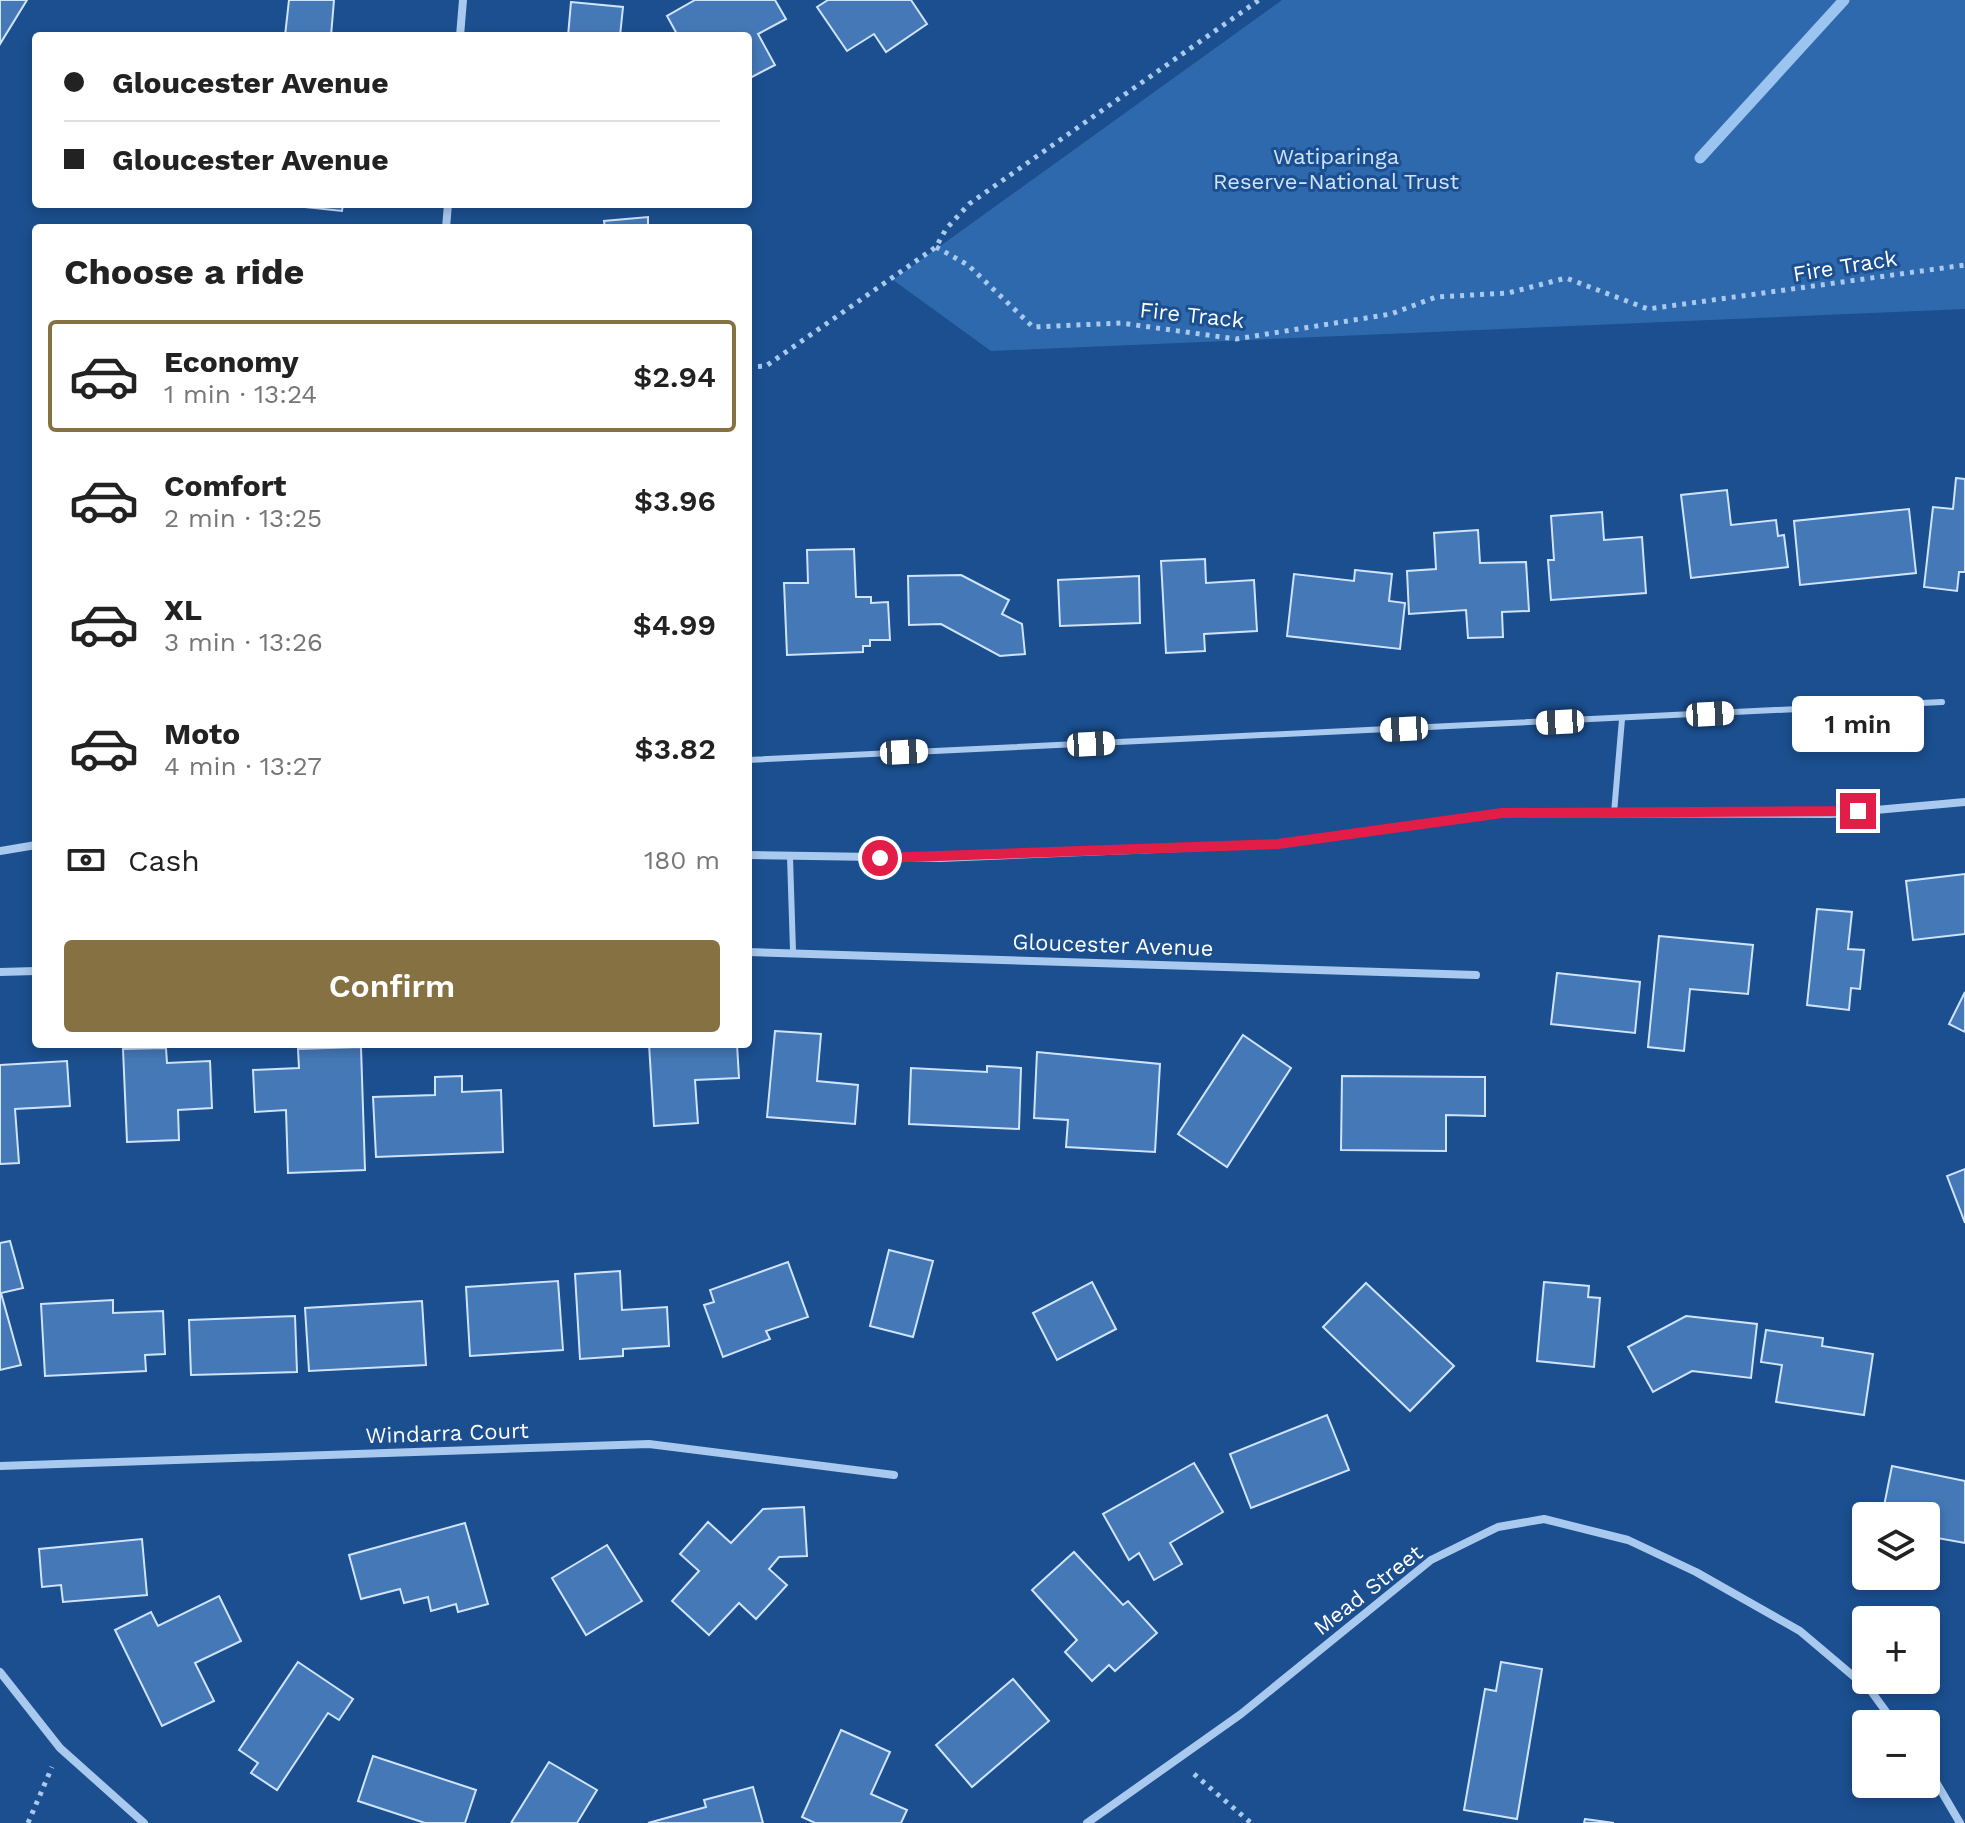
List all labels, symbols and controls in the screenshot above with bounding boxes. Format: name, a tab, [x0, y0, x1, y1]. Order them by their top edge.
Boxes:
text: Gloucester Avenue	[112, 65, 389, 100]
text: Gloucester Avenue	[112, 142, 389, 177]
park label: Watiparinga Reserve-National Trust	[1213, 144, 1459, 194]
street label: Fire Track	[1791, 245, 1899, 287]
text: Choose a ride	[64, 251, 304, 293]
street label: Fire Track	[1138, 297, 1246, 333]
icon: car	[68, 340, 140, 412]
text: Economy	[164, 344, 299, 379]
text: $2.94	[633, 359, 716, 394]
text: 1 min · 13:24	[164, 379, 317, 409]
icon: car	[68, 464, 140, 536]
text: Comfort	[164, 468, 286, 503]
text: $3.96	[634, 483, 716, 518]
text: 2 min · 13:25	[164, 503, 322, 533]
icon: car	[68, 588, 140, 660]
text: XL	[164, 592, 202, 627]
text: $4.99	[633, 607, 716, 642]
text: 3 min · 13:26	[164, 627, 323, 657]
callout: 1 min	[1792, 695, 1924, 751]
car	[1685, 701, 1735, 727]
car	[1535, 709, 1585, 735]
text: 1 min	[1825, 709, 1891, 739]
icon: car	[68, 712, 140, 784]
text: Moto	[164, 716, 240, 751]
car	[1379, 716, 1429, 742]
text: $3.82	[634, 731, 716, 766]
car	[1066, 731, 1116, 757]
car	[879, 739, 929, 765]
text: 4 min · 13:27	[164, 751, 322, 781]
route end	[1840, 793, 1876, 829]
icon: cash	[64, 838, 108, 882]
route start	[862, 840, 898, 876]
text: Cash	[128, 843, 200, 878]
text: 180 m	[644, 845, 720, 875]
street label: Gloucester Avenue	[1012, 929, 1214, 961]
button: Confirm	[64, 940, 720, 1032]
street label: Windarra Court	[365, 1418, 529, 1448]
map controls	[1852, 1502, 1940, 1798]
button: layers	[1852, 1502, 1940, 1590]
street label: Mead Street	[1309, 1540, 1427, 1640]
button: +	[1852, 1606, 1940, 1694]
button: −	[1852, 1710, 1940, 1798]

